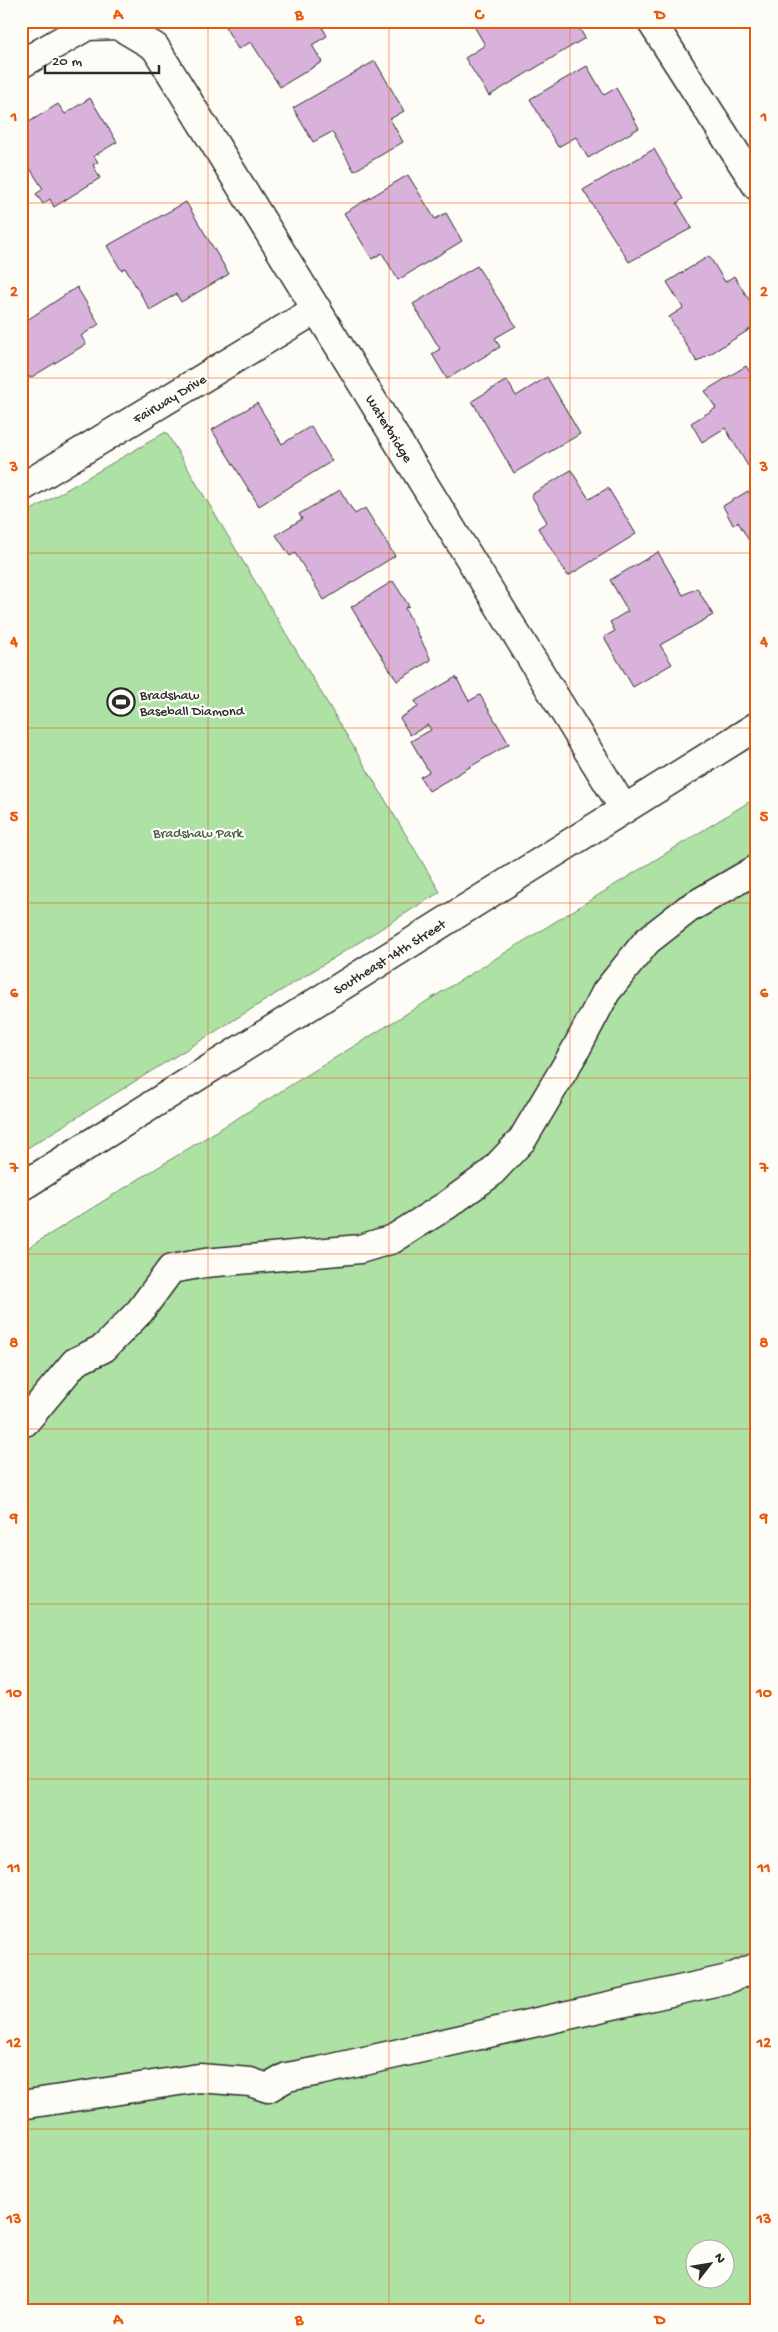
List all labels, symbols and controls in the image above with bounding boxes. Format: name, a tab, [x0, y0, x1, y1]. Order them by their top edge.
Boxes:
text: A	[112, 7, 124, 26]
text: B	[294, 7, 304, 26]
text: C	[474, 7, 485, 26]
text: D	[653, 7, 666, 26]
scale bar	[45, 42, 159, 74]
text: 20 m	[52, 53, 82, 71]
text: 1	[10, 109, 17, 128]
text: 1	[760, 109, 767, 128]
text: 2	[10, 284, 18, 303]
text: 2	[760, 284, 768, 303]
street label: Fairway Drive	[130, 371, 211, 429]
street label: Waterbridge	[360, 392, 416, 467]
text: 3	[9, 459, 18, 478]
text: 3	[759, 459, 768, 478]
text: 4	[9, 634, 18, 653]
text: 4	[759, 634, 768, 653]
sports icon: Bradshaw Baseball Diamond	[106, 687, 136, 717]
place label: Bradshaw Baseball Diamond	[139, 688, 246, 721]
text: 5	[10, 809, 19, 828]
text: 5	[760, 809, 769, 828]
park label: Bradshaw Park	[152, 826, 244, 843]
street label: Southeast 14th Street	[331, 916, 451, 999]
text: 6	[10, 985, 19, 1004]
text: 6	[760, 985, 769, 1004]
text: 7	[9, 1160, 19, 1179]
text: 7	[759, 1160, 769, 1179]
text: 8	[10, 1335, 19, 1354]
text: 8	[760, 1335, 769, 1354]
text: 9	[9, 1510, 18, 1529]
text: 9	[759, 1510, 768, 1529]
text: 10	[5, 1685, 22, 1704]
text: 10	[755, 1685, 772, 1704]
text: 11	[7, 1860, 20, 1879]
text: 11	[757, 1860, 770, 1879]
text: 12	[6, 2035, 21, 2054]
text: 12	[756, 2035, 771, 2054]
text: 13	[6, 2211, 21, 2230]
text: 13	[756, 2211, 771, 2230]
north arrow	[686, 2240, 736, 2290]
text: N	[709, 2250, 729, 2267]
text: A	[112, 2312, 124, 2331]
text: B	[294, 2312, 304, 2331]
text: C	[474, 2312, 485, 2331]
text: D	[653, 2312, 666, 2331]

